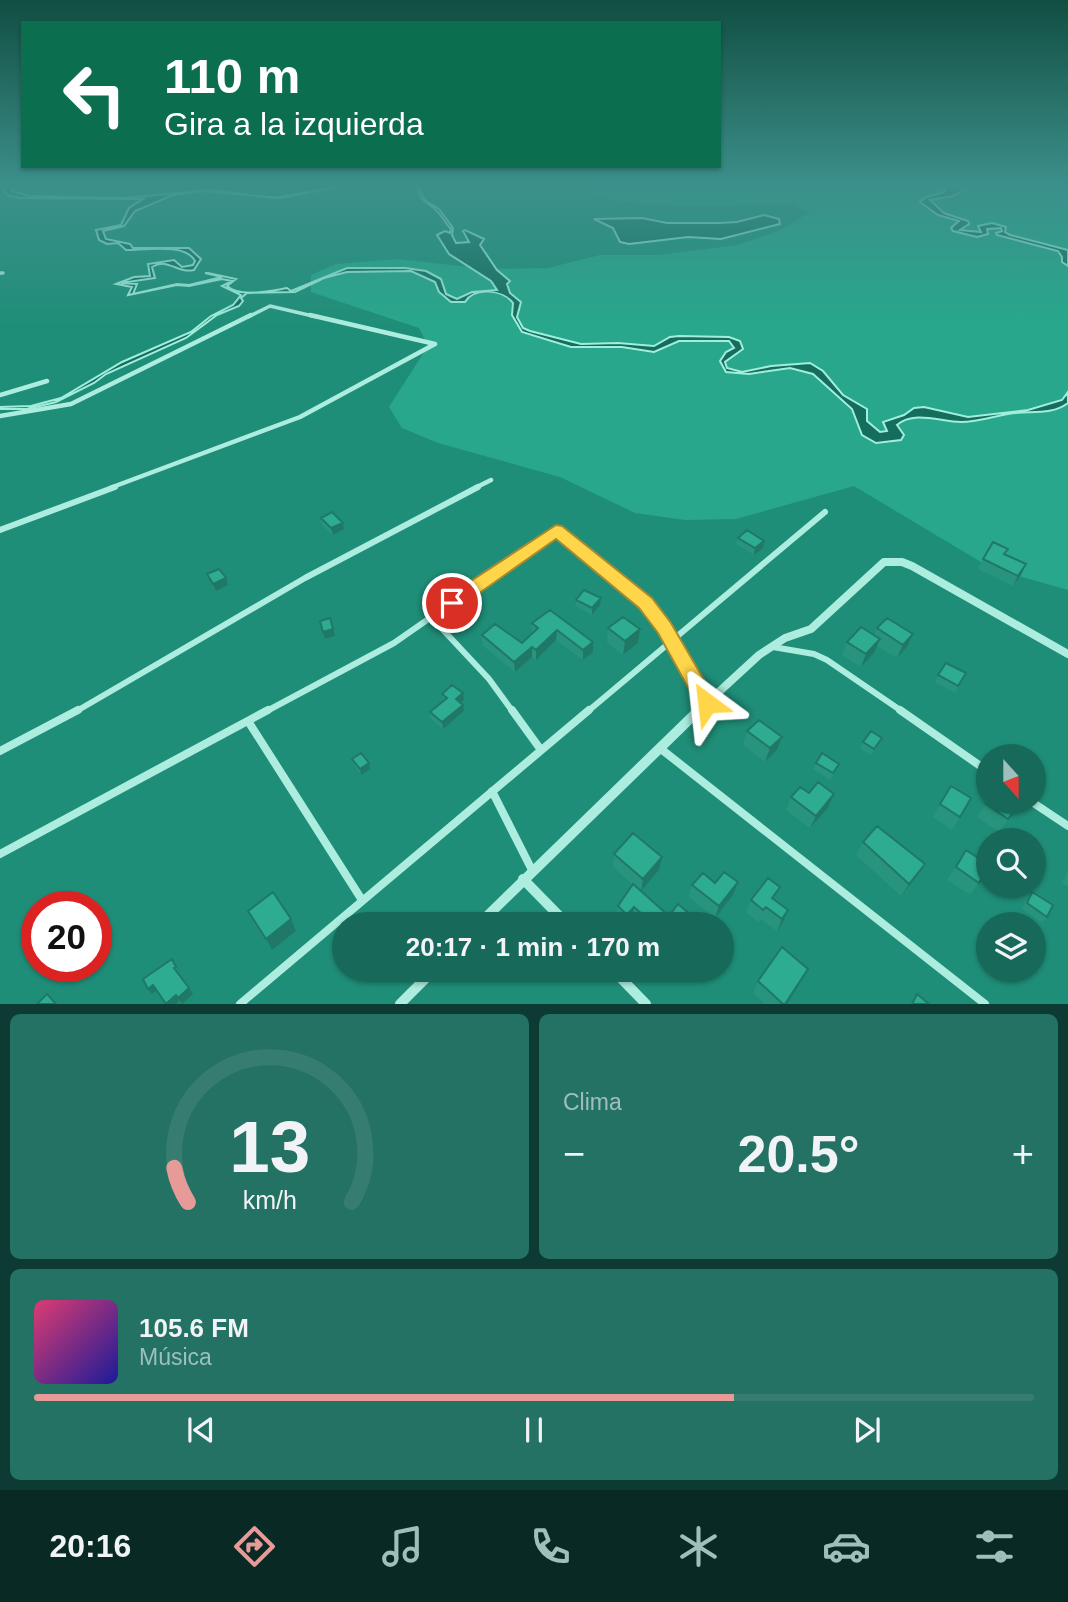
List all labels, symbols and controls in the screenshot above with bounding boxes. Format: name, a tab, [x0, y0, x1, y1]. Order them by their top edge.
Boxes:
icon: left	[49, 49, 140, 140]
text: 110 m	[164, 49, 300, 103]
text: Gira a la izquierda	[164, 106, 424, 142]
pin	[422, 573, 482, 633]
icon: arrive	[433, 584, 471, 622]
position arrow	[670, 666, 744, 740]
north arrow	[976, 744, 1046, 814]
map controls	[976, 744, 1046, 982]
button: search	[976, 828, 1046, 898]
speed limit sign: 20	[21, 891, 112, 982]
button: layers	[976, 912, 1046, 982]
text: 20:17 · 1 min · 170 m	[406, 932, 660, 962]
text: Clima	[563, 1089, 622, 1115]
text: 13	[229, 1107, 310, 1188]
text: 20.5°	[737, 1125, 860, 1183]
text: −	[563, 1133, 585, 1175]
text: +	[1012, 1133, 1034, 1175]
text: km/h	[242, 1186, 297, 1214]
text: 105.6 FM	[139, 1313, 249, 1343]
text: Música	[139, 1344, 212, 1370]
icon: previous	[182, 1411, 220, 1449]
icon: pause	[515, 1411, 553, 1449]
icon: next	[848, 1411, 886, 1449]
icon: directions	[230, 1522, 279, 1571]
icon: music	[378, 1522, 427, 1571]
icon: phone	[526, 1522, 575, 1571]
icon: climate	[674, 1522, 723, 1571]
icon: car	[822, 1522, 871, 1571]
icon: filters	[970, 1522, 1019, 1571]
text: 20:16	[49, 1528, 131, 1564]

